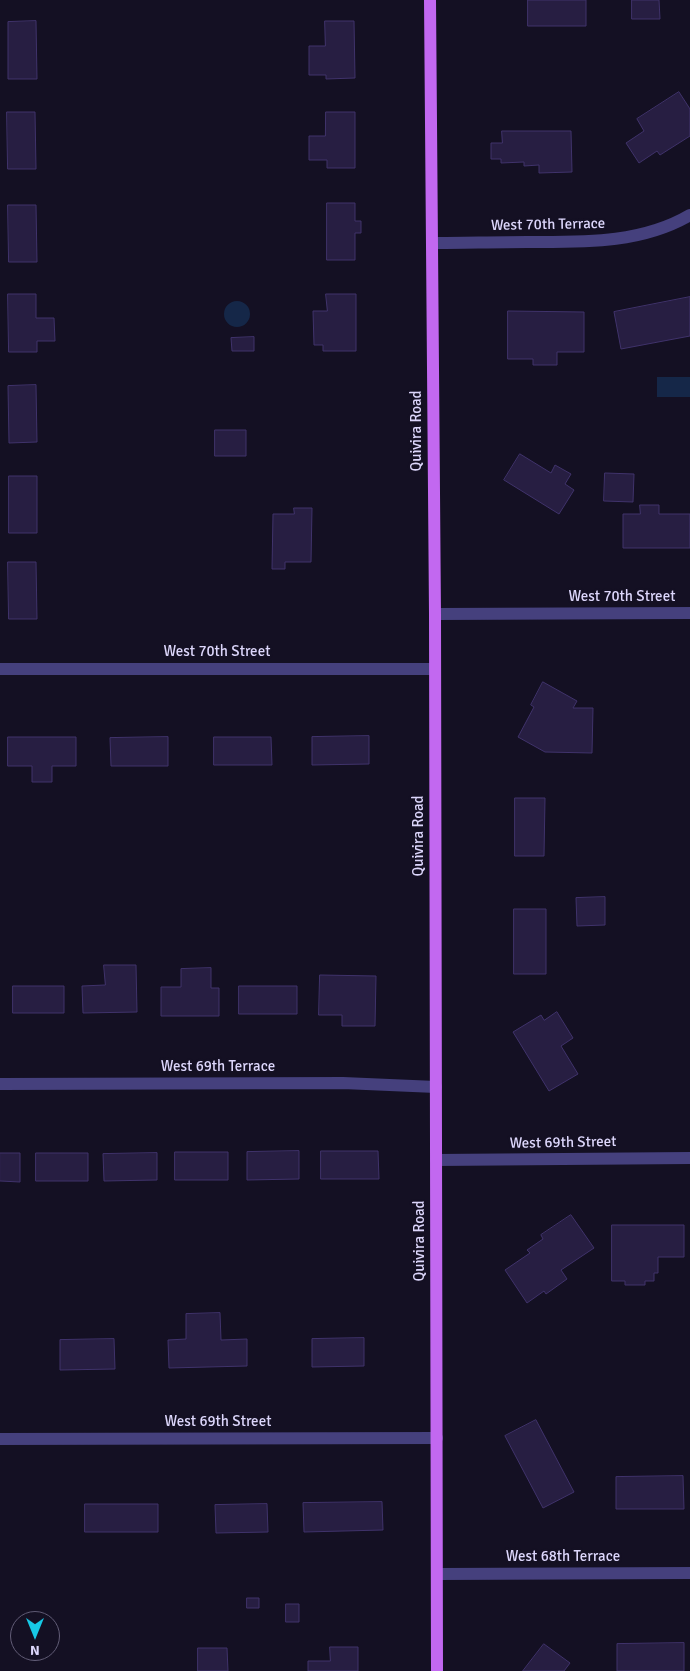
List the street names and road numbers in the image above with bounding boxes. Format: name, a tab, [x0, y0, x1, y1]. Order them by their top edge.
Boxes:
street label: West 70th Terrace	[491, 215, 605, 235]
street label: Quivira Road	[408, 391, 426, 471]
street label: West 70th Street	[569, 588, 675, 606]
street label: West 70th Street	[164, 643, 270, 661]
street label: Quivira Road	[410, 796, 428, 876]
street label: West 69th Terrace	[161, 1058, 275, 1076]
street label: West 69th Street	[509, 1133, 617, 1153]
street label: Quivira Road	[411, 1201, 429, 1281]
street label: West 69th Street	[165, 1413, 271, 1431]
street label: West 68th Terrace	[506, 1548, 620, 1566]

